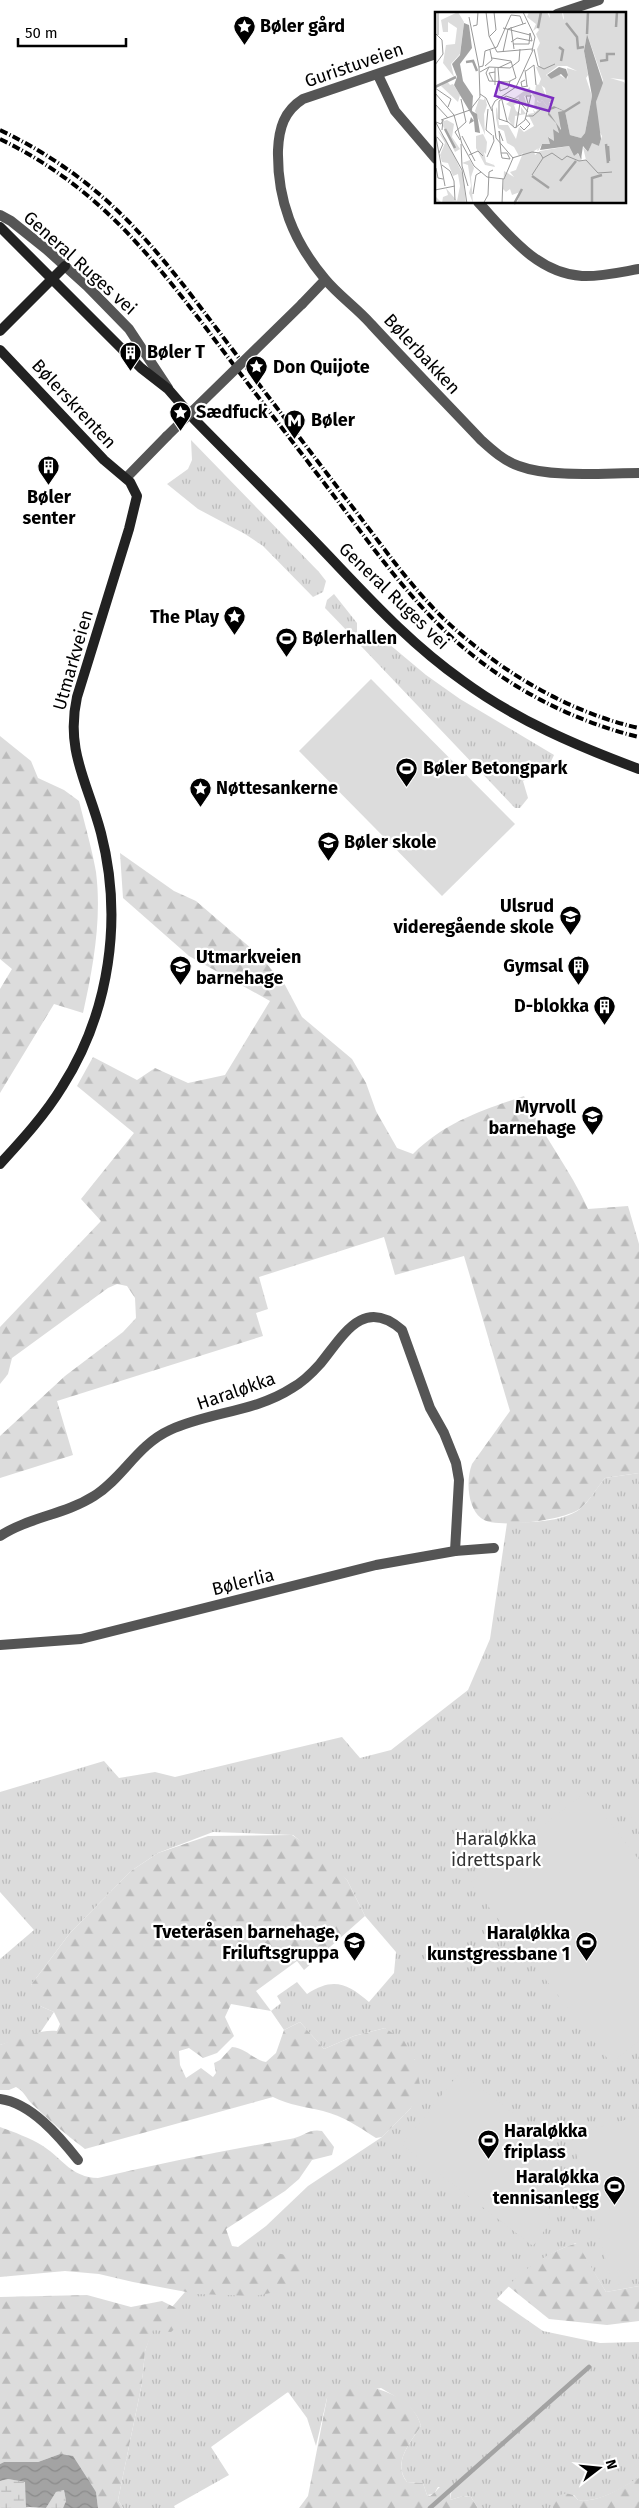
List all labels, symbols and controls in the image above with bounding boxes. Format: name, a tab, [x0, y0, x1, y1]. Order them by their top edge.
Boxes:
inset map	[435, 12, 626, 204]
place icon: Bøler gård	[232, 14, 256, 45]
scale bar	[18, 15, 125, 47]
place label: Bøler gård	[260, 15, 345, 37]
text: 50 m	[25, 24, 58, 42]
street label: Guristuveien	[302, 38, 406, 92]
street label: General Ruges vei	[19, 206, 141, 320]
street label: Bølerbakken	[379, 309, 465, 399]
building icon: Bøler T	[119, 340, 143, 371]
place label: Bøler T	[147, 341, 205, 363]
street label: Bølerskrenten	[27, 355, 121, 453]
place icon: Don Quijote	[245, 355, 269, 386]
place label: Don Quijote	[273, 356, 370, 378]
place icon: Sædfuck	[168, 400, 192, 431]
place label: Sædfuck	[196, 401, 269, 423]
metro station icon: Bøler	[283, 408, 307, 439]
place label: Bøler	[311, 409, 356, 431]
building icon: Bøler senter	[37, 455, 61, 486]
place label: Bøler senter	[23, 486, 76, 529]
street label: General Ruges vei	[334, 538, 454, 654]
place icon: The Play	[223, 605, 247, 636]
place label: The Play	[150, 606, 220, 628]
street label: Utmarkveien	[48, 607, 98, 713]
sports icon: Bølerhallen	[274, 626, 298, 657]
place label: Bølerhallen	[302, 627, 397, 649]
sports icon: Bøler Betongpark	[395, 756, 419, 787]
place label: Bøler Betongpark	[423, 757, 568, 779]
place icon: Nøttesankerne	[188, 776, 212, 807]
place label: Nøttesankerne	[216, 777, 338, 799]
school or university icon: Bøler skole	[316, 830, 340, 861]
place label: Bøler skole	[344, 831, 436, 853]
place label: Ulsrud videregående skole	[393, 895, 554, 938]
school or university icon: Ulsrud videregående skole	[558, 904, 582, 935]
place label: Utmarkveien barnehage	[196, 946, 301, 989]
building icon: Gymsal	[567, 954, 591, 985]
school or university icon: Utmarkveien barnehage	[168, 955, 192, 986]
place label: Gymsal	[503, 955, 564, 977]
building icon: D-blokka	[593, 994, 617, 1025]
place label: D-blokka	[514, 995, 589, 1017]
place label: Myrvoll barnehage	[489, 1096, 577, 1139]
school or university icon: Myrvoll barnehage	[580, 1105, 604, 1136]
street label: Haraløkka	[194, 1367, 278, 1415]
street label: Bølerlia	[210, 1564, 276, 1600]
park label: Haraløkka idrettspark	[451, 1828, 542, 1871]
place label: Tveteråsen barnehage, Friluftsgruppa	[153, 1921, 339, 1964]
place label: Haraløkka kunstgressbane 1	[427, 1922, 570, 1965]
school or university icon: Tveteråsen barnehage, Friluftsgruppa	[343, 1930, 367, 1961]
sports icon: Haraløkka kunstgressbane 1	[574, 1931, 598, 1962]
place label: Haraløkka friplass	[504, 2120, 587, 2163]
sports icon: Haraløkka friplass	[476, 2129, 500, 2160]
place label: Haraløkka tennisanlegg	[493, 2166, 599, 2209]
sports icon: Haraløkka tennisanlegg	[603, 2175, 627, 2206]
north arrow	[574, 2443, 624, 2493]
text: N	[602, 2458, 620, 2471]

